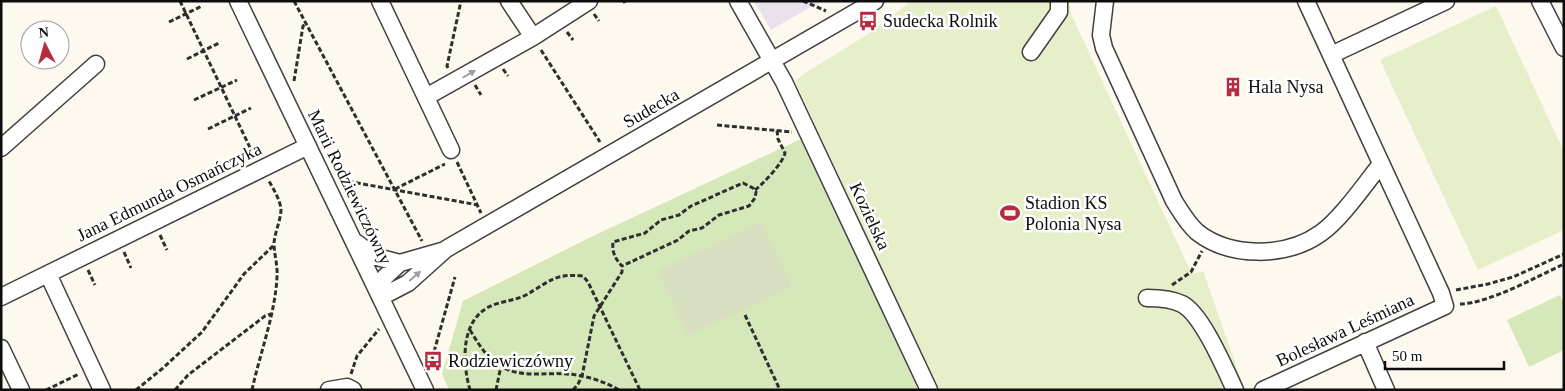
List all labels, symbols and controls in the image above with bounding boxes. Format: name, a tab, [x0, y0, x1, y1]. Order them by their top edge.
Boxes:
bus stop icon: Sudecka Rolnik	[857, 10, 879, 32]
place label: Sudecka Rolnik	[883, 11, 998, 31]
north arrow	[20, 20, 70, 70]
text: N	[38, 25, 50, 41]
one-way arrow	[462, 70, 477, 78]
building icon: Hala Nysa	[1222, 76, 1244, 98]
place label: Hala Nysa	[1248, 77, 1323, 97]
street label: Sudecka	[620, 84, 682, 132]
street label: Marii Rodziewiczówny	[304, 106, 396, 268]
street label: Jana Edmunda Osmańczyka	[73, 139, 265, 245]
street label: Kozielska	[846, 179, 894, 253]
place label: Stadion KS Polonia Nysa	[1025, 193, 1122, 234]
sports icon: Stadion KS Polonia Nysa	[999, 202, 1021, 224]
one-way arrow	[409, 270, 421, 282]
street label: Bolesława Leśmiana	[1273, 289, 1417, 371]
scale bar	[1385, 338, 1504, 370]
text: 50 m	[1392, 348, 1423, 364]
bus stop icon: Rodziewiczówny	[422, 350, 444, 372]
place label: Rodziewiczówny	[448, 351, 573, 371]

